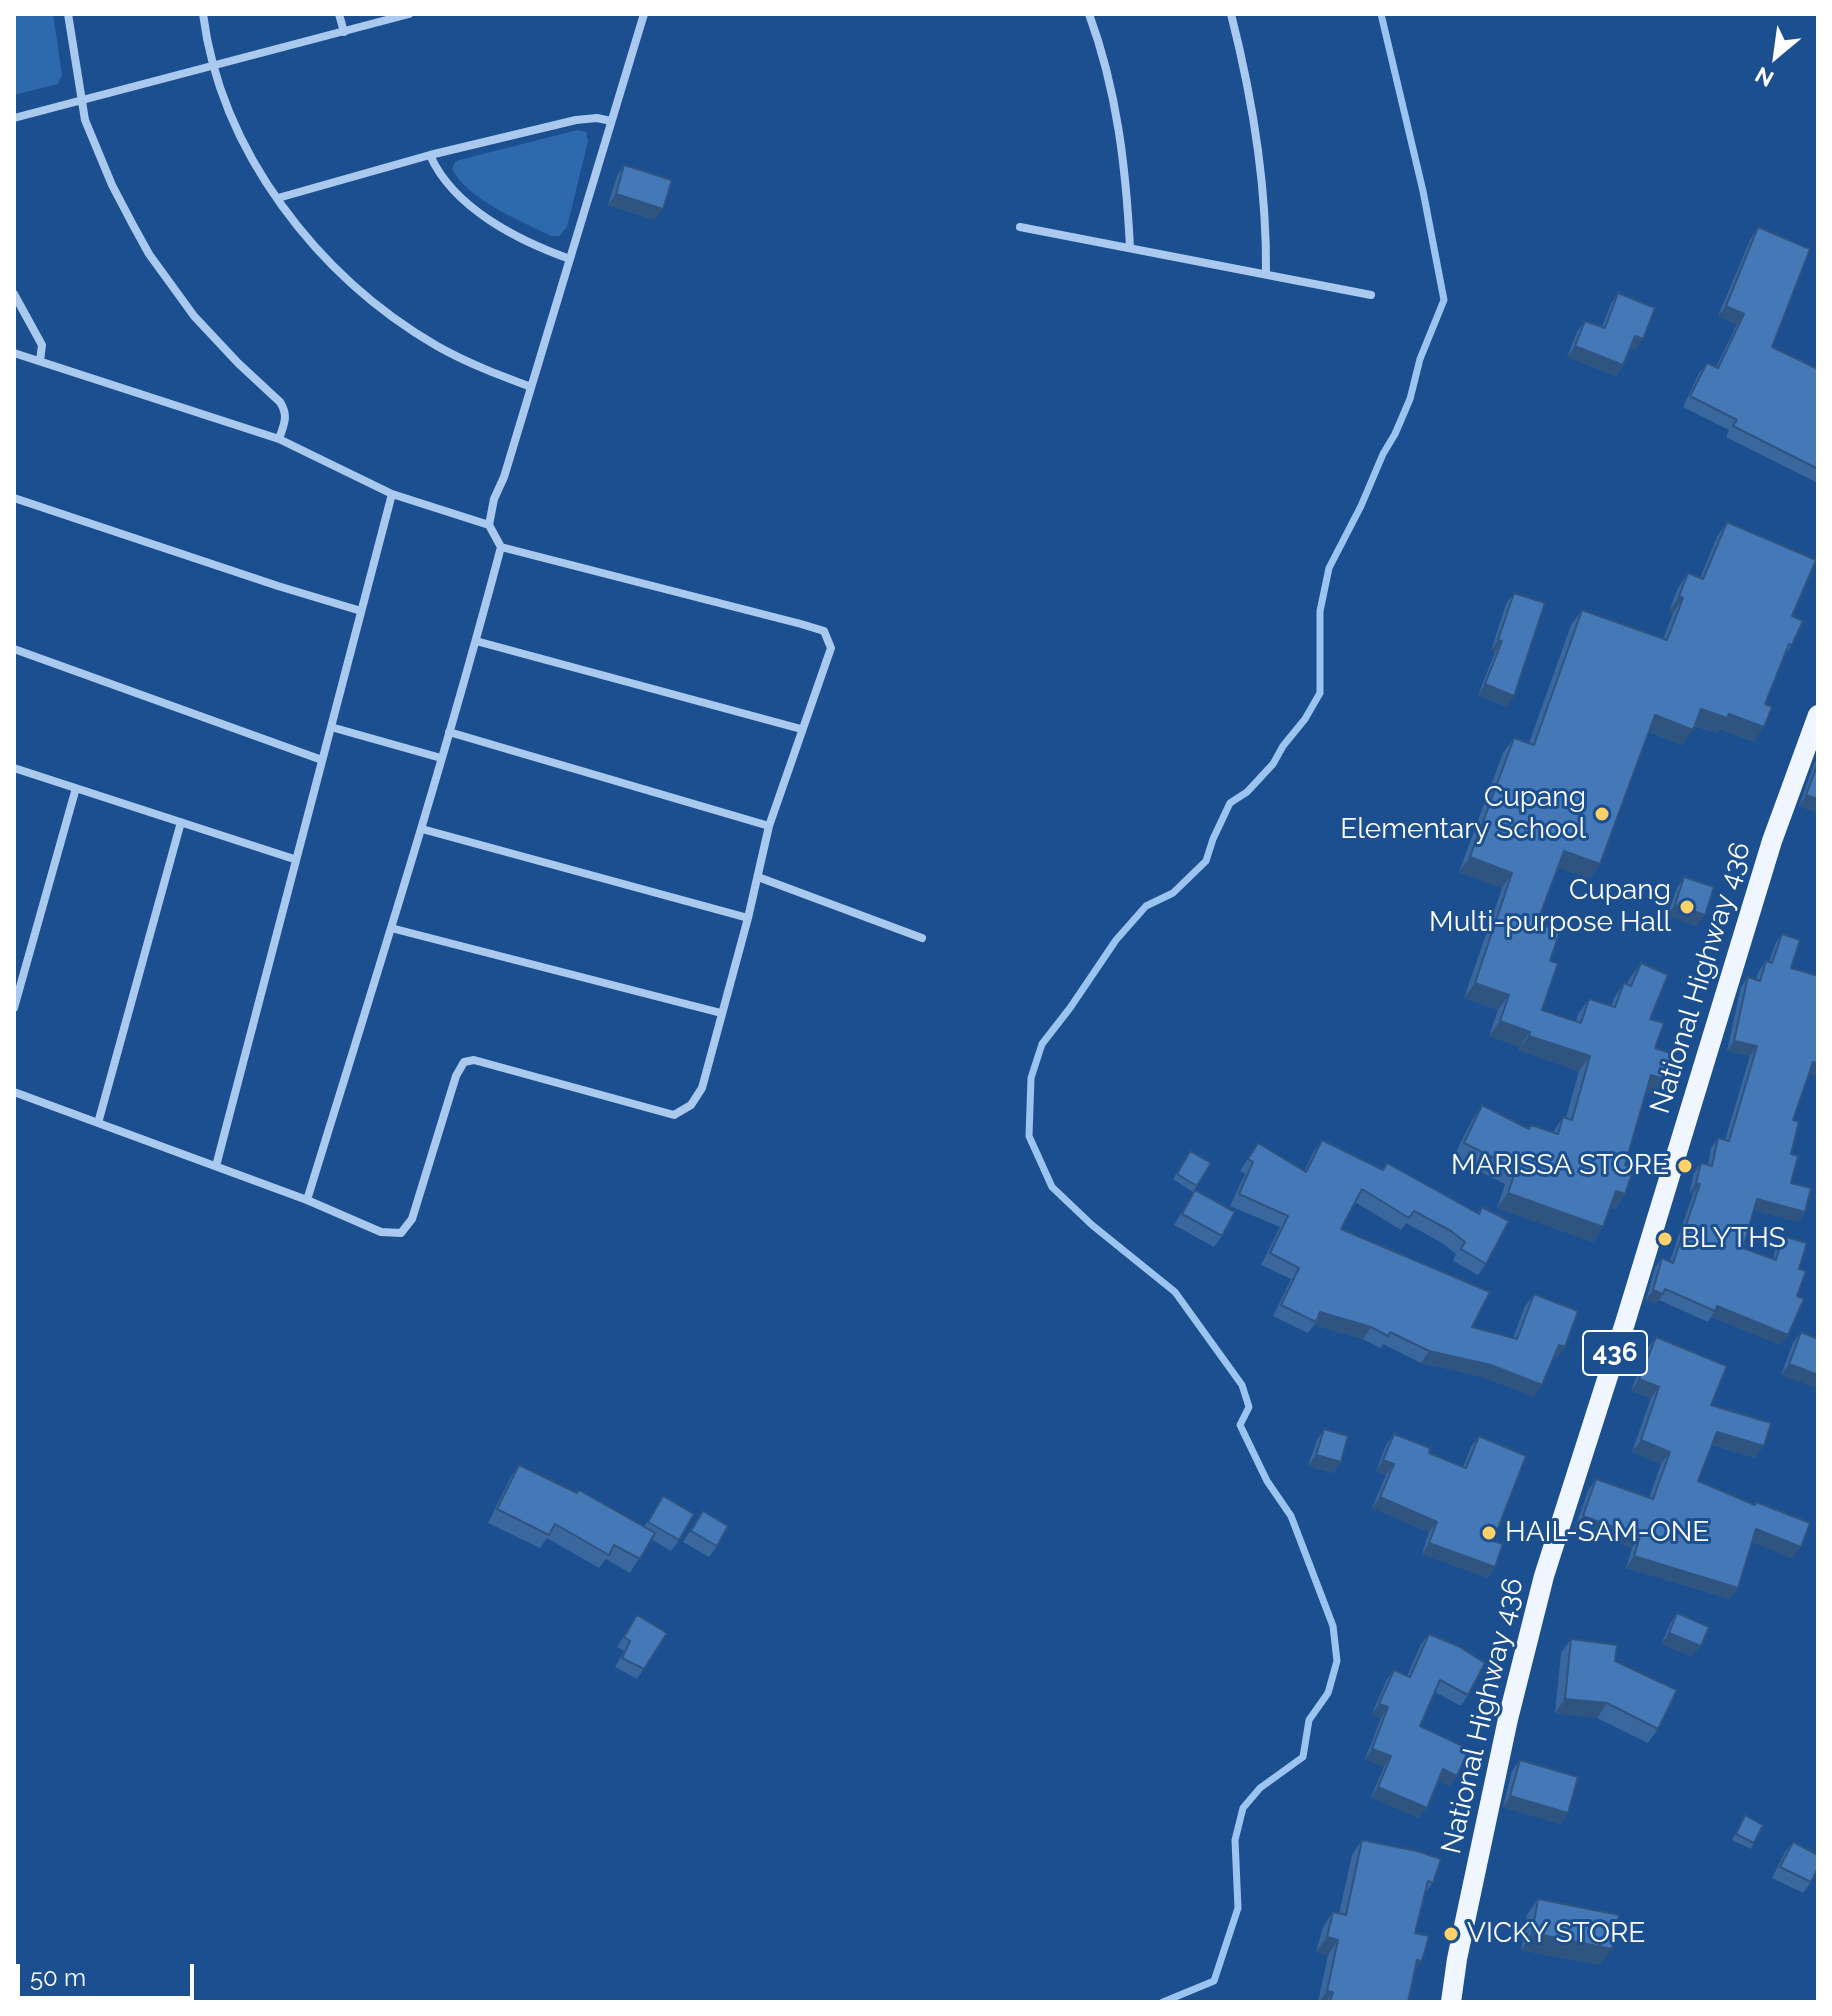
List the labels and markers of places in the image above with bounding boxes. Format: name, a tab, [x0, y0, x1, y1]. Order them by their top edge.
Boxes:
place label: Cupang Elementary School	[1340, 781, 1586, 847]
marker: Cupang Elementary School	[1593, 805, 1611, 823]
place label: Cupang Multi-purpose Hall	[1429, 874, 1671, 940]
marker: Cupang Multi-purpose Hall	[1678, 898, 1696, 916]
place label: MARISSA STORE	[1451, 1149, 1669, 1183]
marker: MARISSA STORE	[1676, 1157, 1694, 1175]
place label: BLYTHS	[1681, 1222, 1786, 1256]
marker: BLYTHS	[1656, 1230, 1674, 1248]
place label: HAIL-SAM-ONE	[1505, 1516, 1709, 1550]
marker: HAIL-SAM-ONE	[1480, 1524, 1498, 1542]
place label: VICKY STORE	[1467, 1917, 1645, 1951]
marker: VICKY STORE	[1442, 1925, 1460, 1943]

